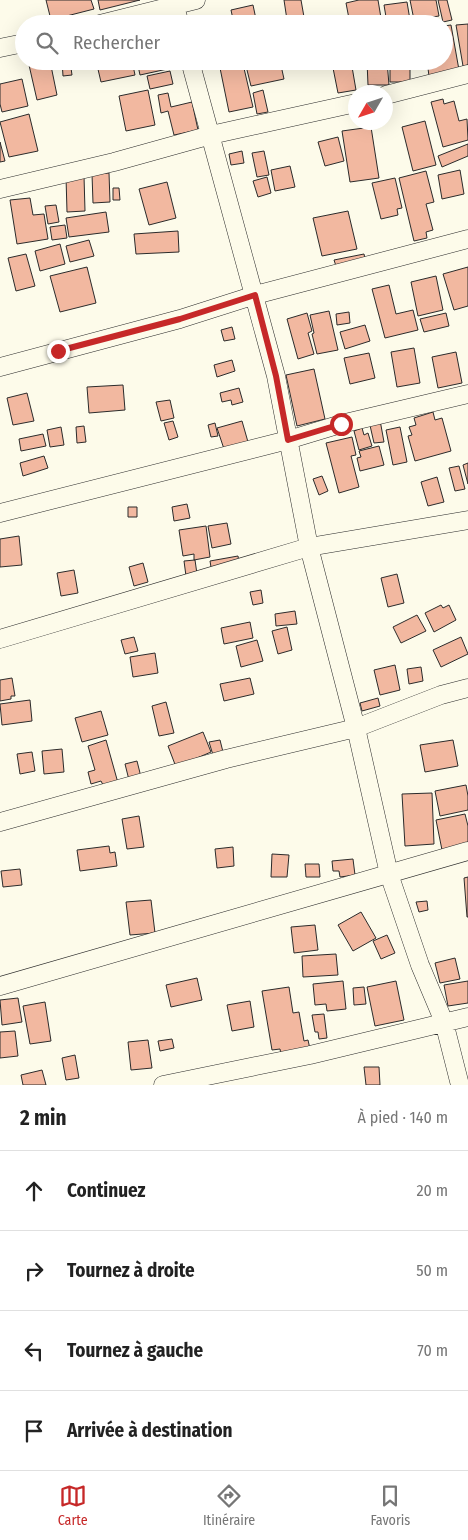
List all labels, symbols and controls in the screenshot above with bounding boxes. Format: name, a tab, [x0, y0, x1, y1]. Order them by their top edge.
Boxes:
search box	[15, 15, 453, 70]
icon: search	[33, 29, 61, 57]
text: Rechercher	[73, 31, 160, 54]
north arrow	[348, 85, 393, 130]
route end	[47, 340, 70, 363]
route start	[330, 413, 353, 436]
text: 2 min	[20, 1105, 67, 1131]
text: À pied · 140 m	[358, 1108, 448, 1127]
icon: ahead	[20, 1177, 48, 1205]
text: Continuez	[67, 1179, 146, 1202]
text: 20 m	[417, 1181, 448, 1200]
icon: right	[20, 1257, 48, 1285]
text: Tournez à droite	[67, 1259, 195, 1282]
text: 50 m	[416, 1261, 448, 1280]
icon: left	[20, 1337, 48, 1365]
text: Tournez à gauche	[67, 1339, 203, 1362]
text: 70 m	[417, 1341, 448, 1360]
icon: arrive	[20, 1417, 48, 1445]
text: Arrivée à destination	[67, 1419, 233, 1442]
tab: Carte	[58, 1482, 88, 1529]
tab: Itinéraire	[203, 1482, 255, 1529]
tab: Favoris	[370, 1482, 410, 1529]

